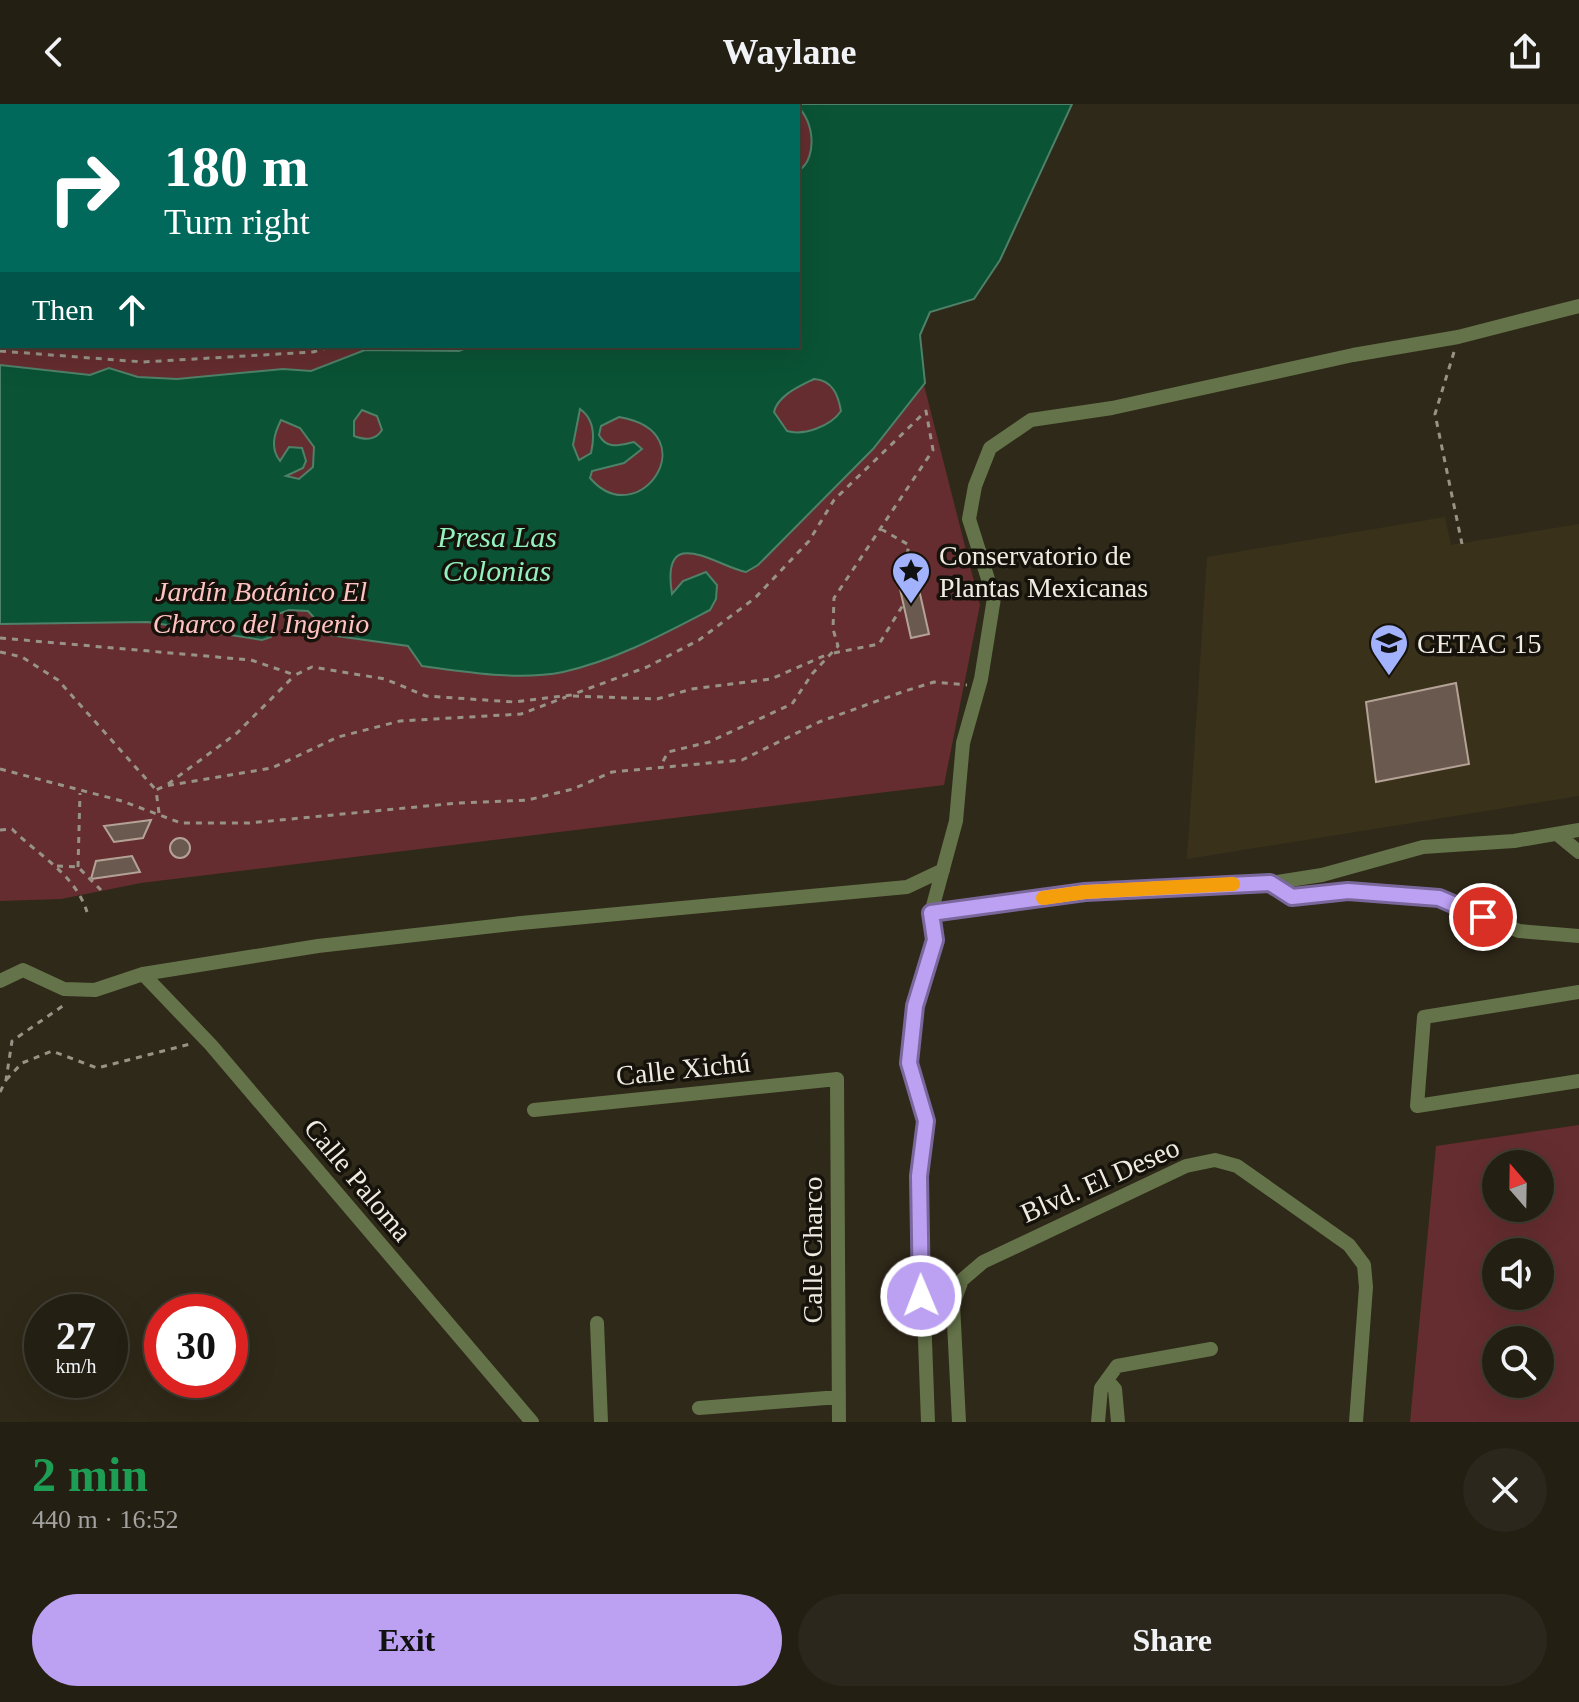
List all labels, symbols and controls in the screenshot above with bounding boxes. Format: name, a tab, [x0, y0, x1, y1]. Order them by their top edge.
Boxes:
icon: back	[32, 30, 76, 74]
icon: share	[1503, 30, 1547, 74]
text: Waylane	[722, 32, 857, 72]
icon: right	[32, 136, 136, 240]
text: 180 m	[164, 136, 309, 198]
text: Turn right	[164, 202, 310, 242]
icon: ahead	[110, 288, 154, 332]
text: Then	[32, 293, 94, 326]
water label: Presa Las Colonias	[436, 520, 557, 587]
place label: Conservatorio de Plantas Mexicanas	[939, 540, 1148, 603]
place icon: Conservatorio de Plantas Mexicanas	[890, 550, 932, 605]
park label: Jardín Botánico El Charco del Ingenio	[153, 576, 369, 639]
school or university icon: CETAC 15	[1368, 622, 1410, 677]
place label: CETAC 15	[1417, 628, 1542, 659]
pin	[1449, 883, 1517, 951]
icon: arrive	[1461, 895, 1505, 939]
street label: Calle Xichú	[614, 1047, 752, 1091]
street label: Calle Paloma	[298, 1113, 418, 1248]
street label: Blvd. El Deseo	[1016, 1131, 1184, 1229]
north arrow	[1482, 1150, 1554, 1222]
map controls	[1482, 1150, 1554, 1398]
street label: Calle Charco	[797, 1177, 828, 1323]
button: sound	[1482, 1238, 1554, 1310]
position arrow	[879, 1254, 963, 1338]
speed limit sign: 30	[144, 1294, 248, 1398]
text: 27	[56, 1313, 96, 1358]
button: search	[1482, 1326, 1554, 1398]
text: km/h	[55, 1355, 97, 1377]
text: 2 min	[32, 1448, 148, 1501]
button: close	[1463, 1448, 1547, 1532]
text: 440 m · 16:52	[32, 1505, 179, 1534]
button: Exit	[32, 1594, 782, 1686]
button: Share	[798, 1594, 1547, 1686]

